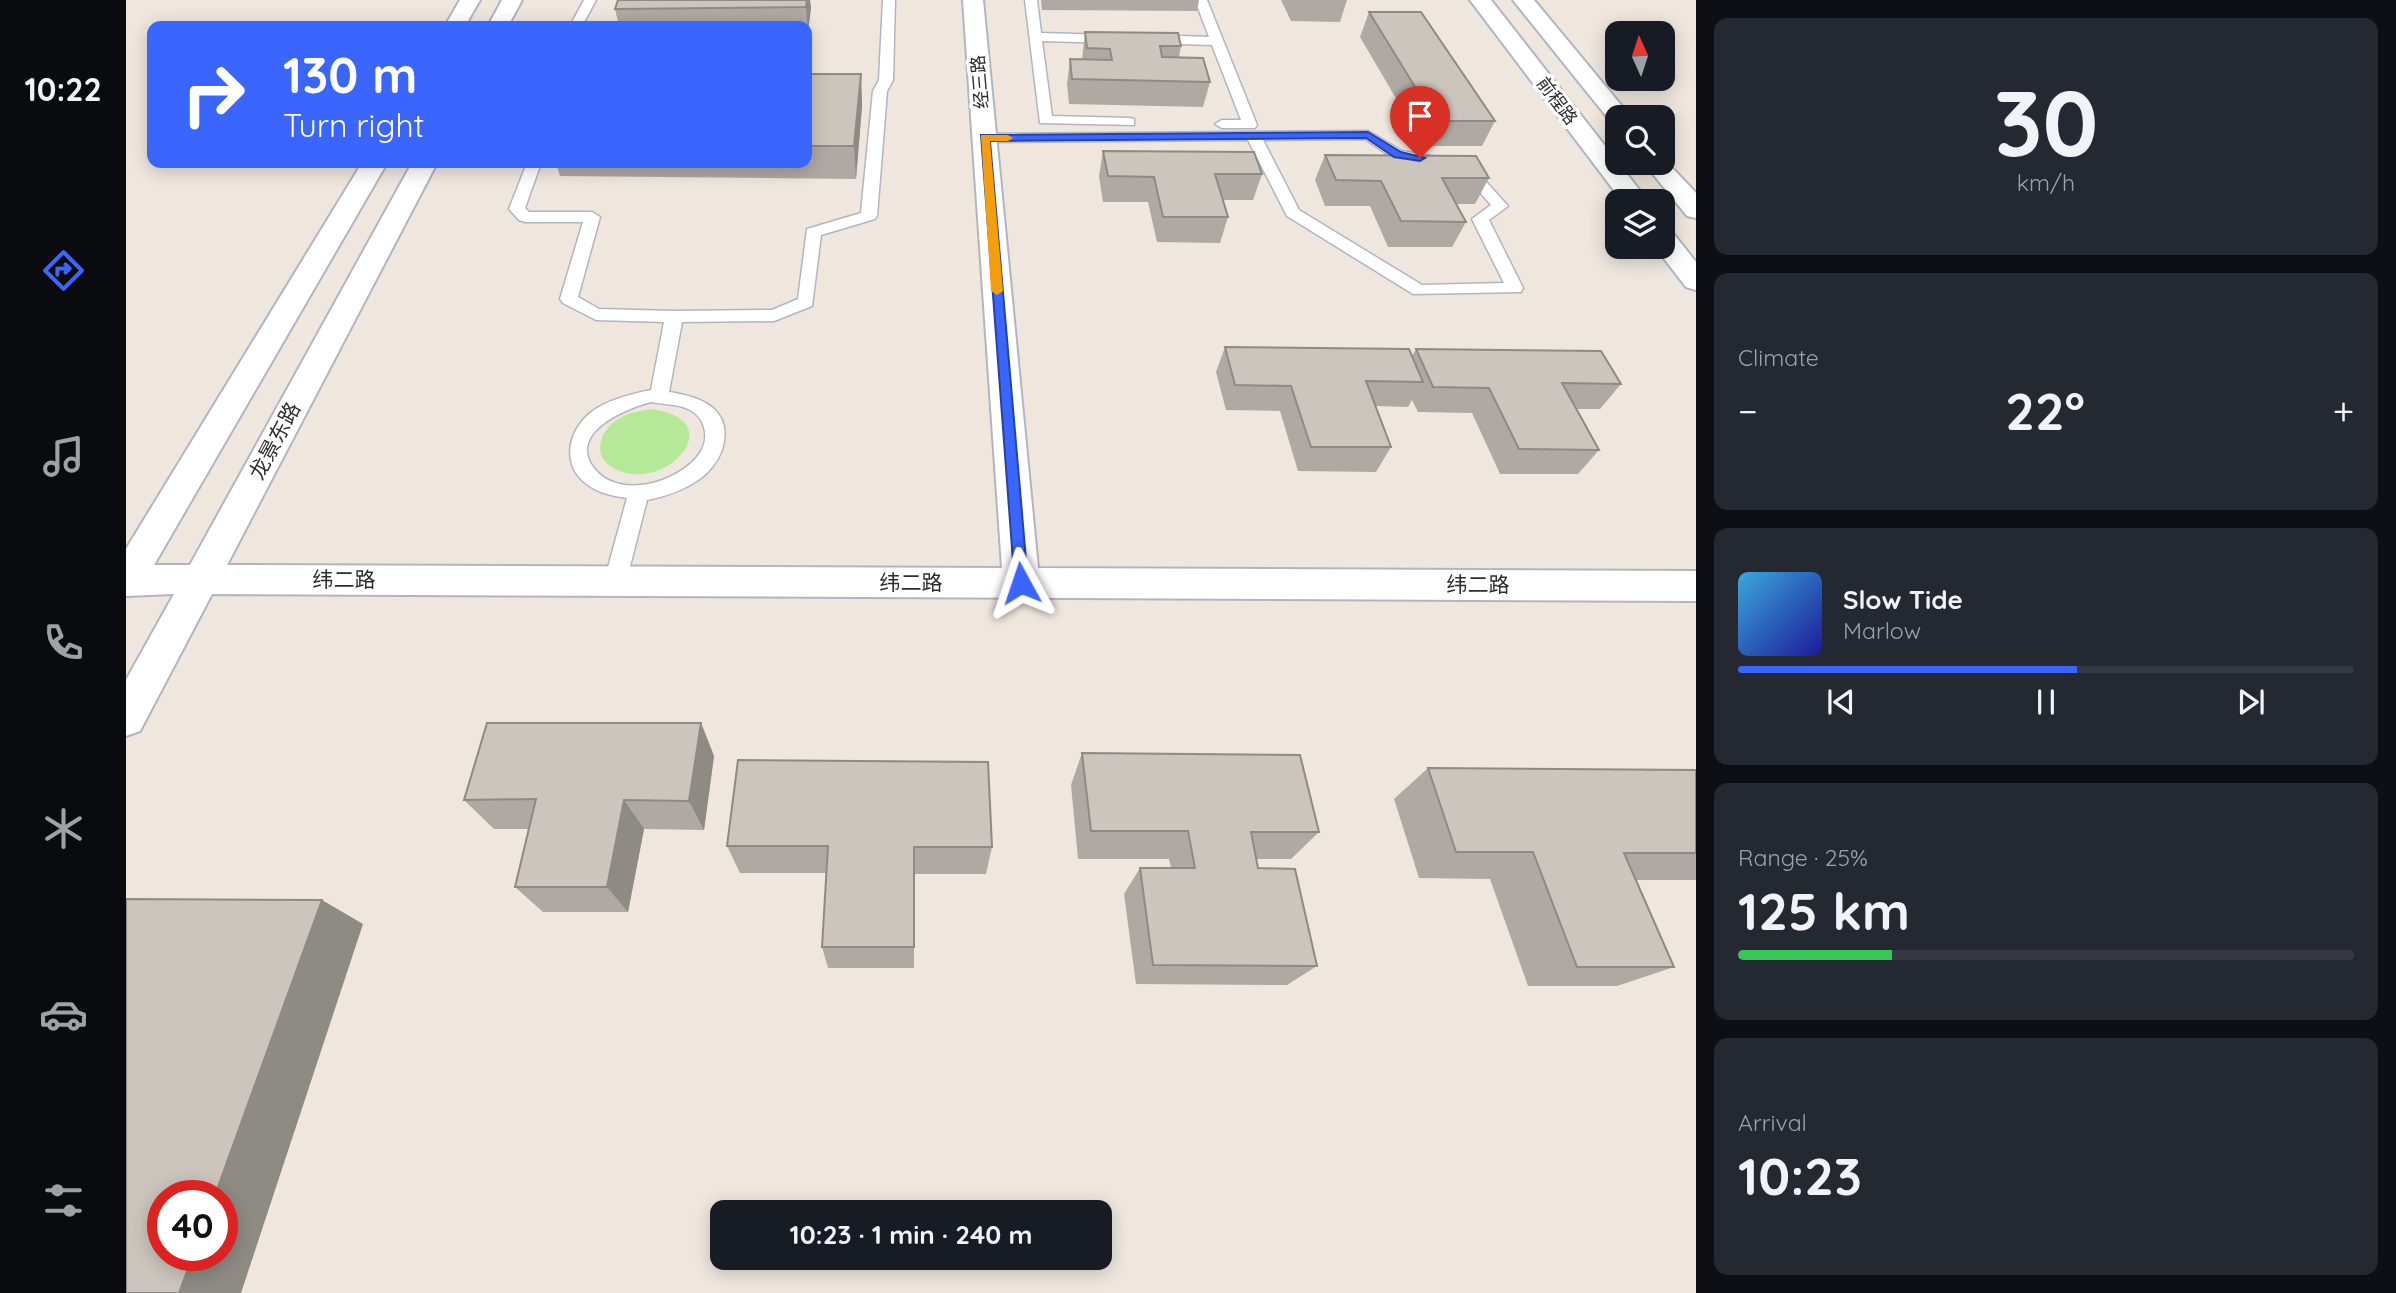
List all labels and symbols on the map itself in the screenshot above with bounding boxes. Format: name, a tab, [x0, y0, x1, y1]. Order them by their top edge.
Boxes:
north arrow	[1605, 21, 1675, 91]
street label: 经三路	[966, 54, 993, 110]
street label: 前程路	[1532, 72, 1583, 129]
pin	[1390, 86, 1450, 158]
street label: 龙景东路	[243, 397, 305, 484]
position arrow	[984, 546, 1058, 620]
street label: 纬二路	[313, 566, 376, 592]
street label: 纬二路	[880, 569, 943, 595]
street label: 纬二路	[1447, 571, 1510, 597]
speed limit sign: 40	[147, 1180, 238, 1271]

